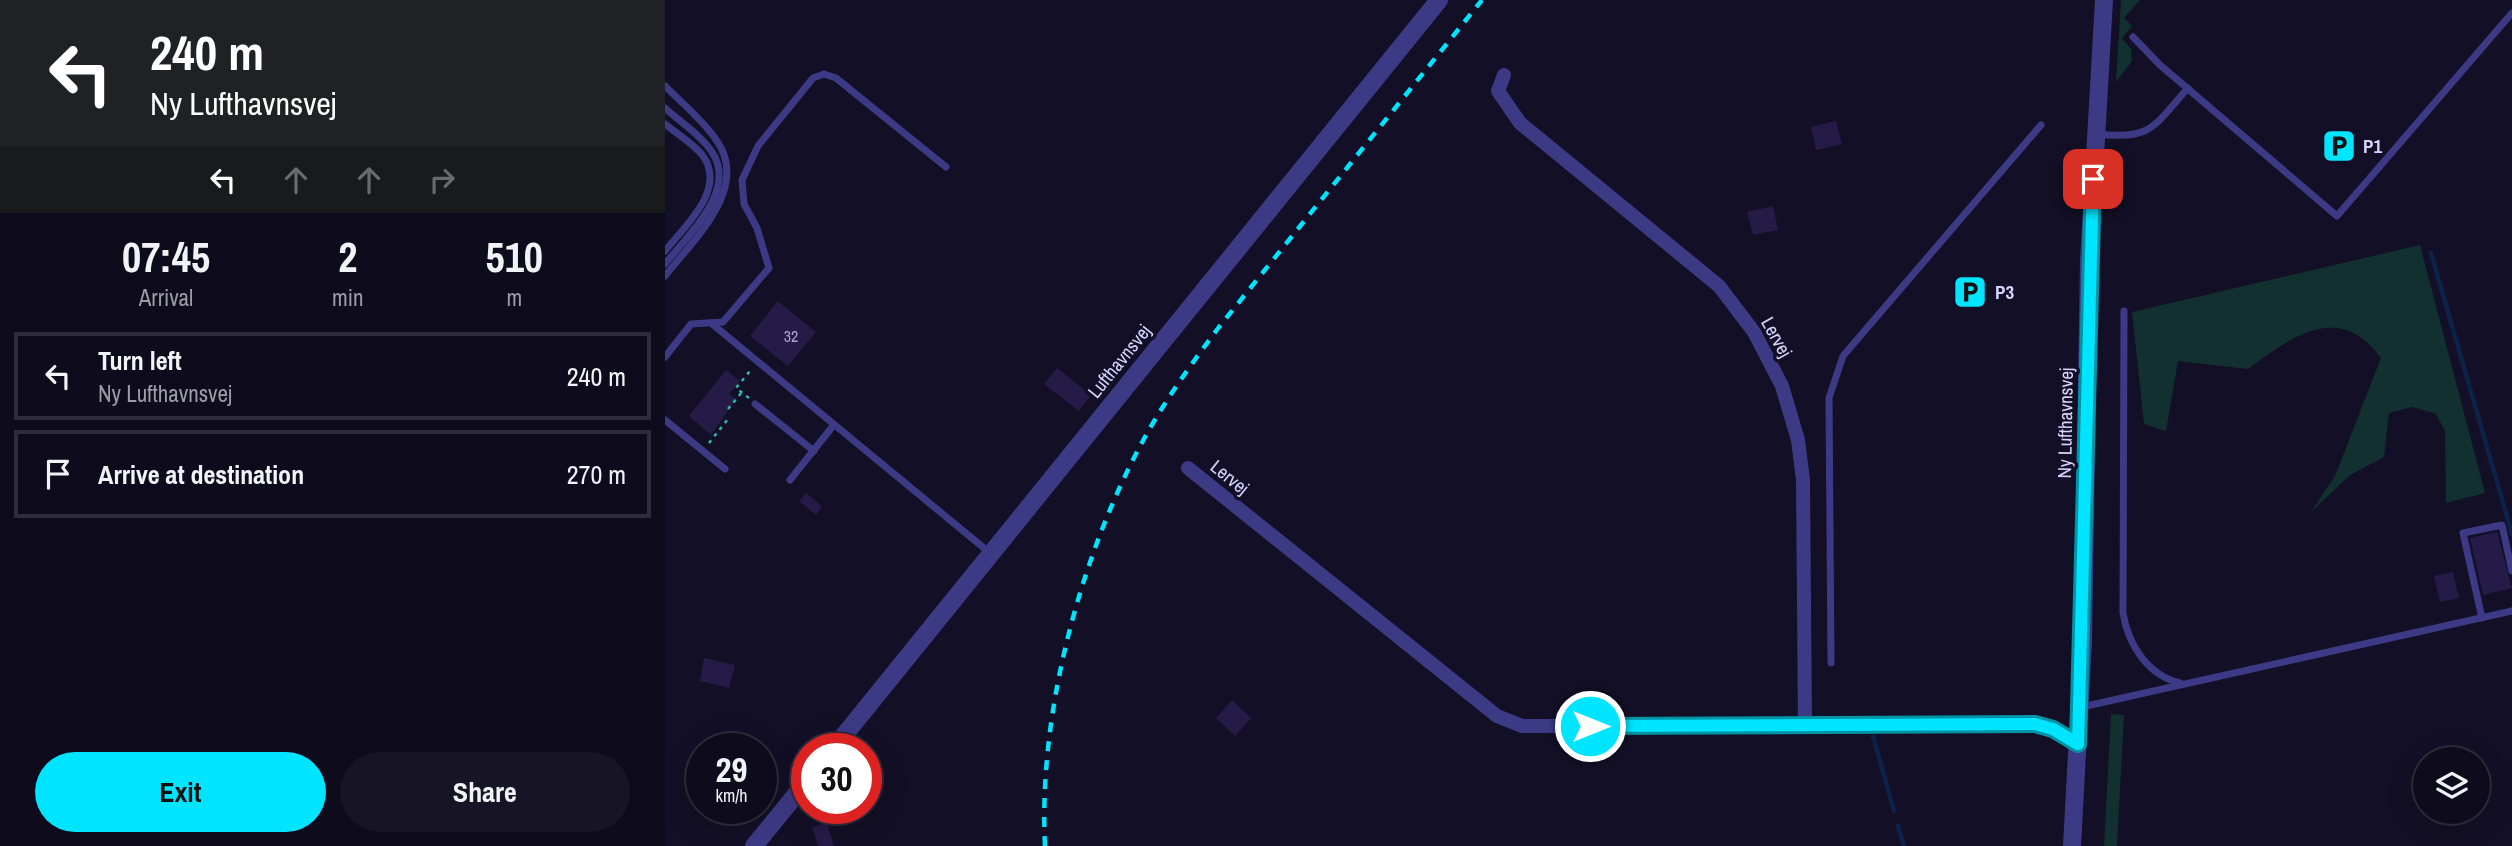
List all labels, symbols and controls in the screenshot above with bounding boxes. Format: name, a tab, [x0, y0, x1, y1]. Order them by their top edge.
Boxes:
text: 240 m	[150, 19, 264, 85]
icon: left	[35, 28, 126, 119]
text: Ny Lufthavnsvej	[150, 82, 337, 125]
parking icon: P1	[2320, 127, 2358, 165]
place label: P1	[2363, 133, 2382, 159]
pin	[2063, 149, 2123, 209]
icon: arrive	[2074, 160, 2112, 198]
icon: left	[204, 161, 242, 199]
icon: ahead	[277, 161, 315, 199]
icon: ahead	[350, 161, 388, 199]
icon: right	[423, 161, 461, 199]
text: 07:45	[122, 229, 210, 285]
text: 2	[338, 229, 357, 285]
text: 510	[486, 229, 543, 285]
parking icon: P3	[1951, 273, 1989, 311]
place label: P3	[1995, 279, 2014, 305]
text: Arrival	[139, 282, 193, 313]
text: min	[332, 282, 364, 313]
text: m	[506, 282, 522, 313]
street label: Lervej	[1755, 312, 1799, 362]
street label: Lufthavnsvej	[1081, 319, 1157, 403]
house number: 32	[784, 325, 798, 347]
text: Turn left	[98, 343, 182, 378]
icon: left	[39, 357, 77, 395]
text: 240 m	[567, 359, 626, 394]
street label: Ny Lufthavnsvej	[2051, 367, 2079, 479]
text: Ny Lufthavnsvej	[98, 378, 232, 409]
street label: Lervej	[1205, 454, 1255, 500]
icon: arrive	[39, 455, 77, 493]
text: Arrive at destination	[98, 457, 304, 492]
text: 270 m	[567, 457, 626, 492]
position arrow	[1553, 689, 1627, 763]
speed limit sign: 30	[791, 733, 882, 824]
text: 29	[716, 746, 747, 793]
map controls	[2413, 747, 2490, 824]
button: layers	[2413, 747, 2490, 824]
button: Exit	[35, 752, 326, 832]
button: Share	[340, 752, 630, 832]
text: km/h	[716, 783, 748, 808]

